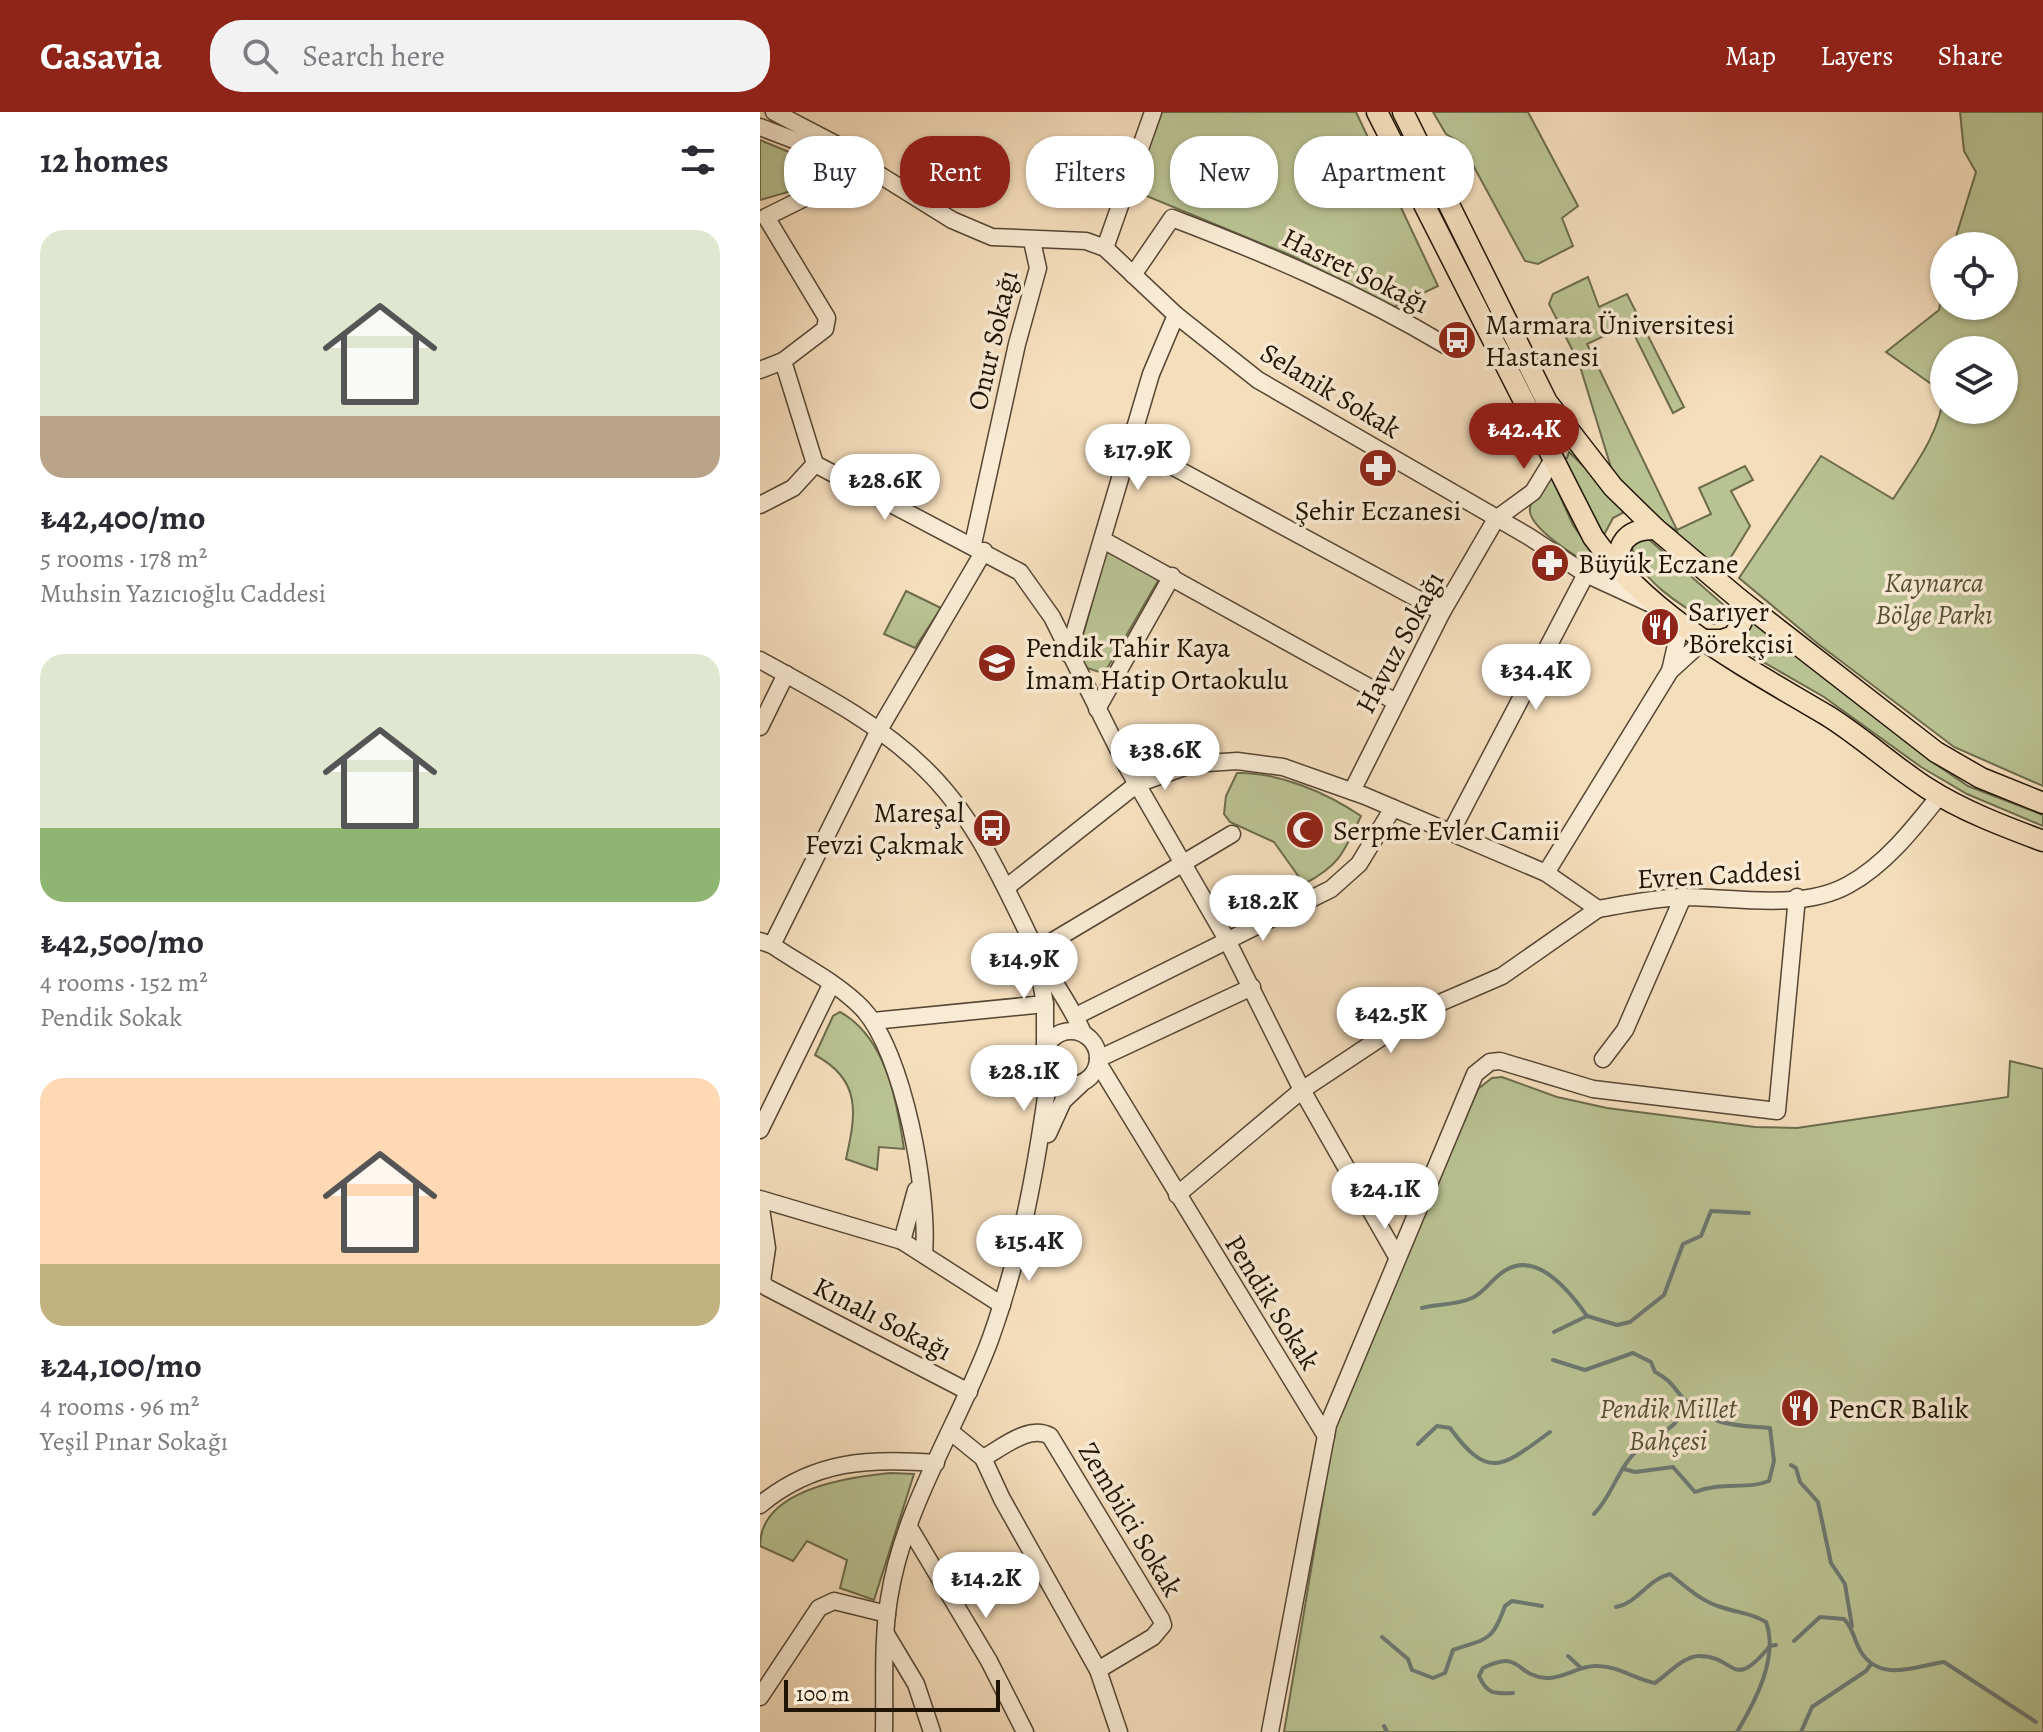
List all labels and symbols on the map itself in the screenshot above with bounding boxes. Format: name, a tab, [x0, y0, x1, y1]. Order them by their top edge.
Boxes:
street label: Hasret Sokağı	[1276, 219, 1435, 323]
street label: Onur Sokağı	[958, 266, 1028, 414]
place label: Marmara Üniversitesi Hastanesi	[1485, 306, 1735, 376]
bus stop icon: Marmara Üniversitesi Hastanesi	[1436, 319, 1478, 361]
street label: Selanik Sokak	[1253, 334, 1408, 448]
pin: ₺42.4K	[1459, 403, 1589, 471]
pin: ₺17.9K	[1073, 424, 1203, 492]
pharmacy icon: Şehir Eczanesi	[1357, 447, 1399, 489]
pin: ₺28.6K	[820, 454, 950, 522]
place label: Şehir Eczanesi	[1295, 492, 1461, 530]
pharmacy icon: Büyük Eczane	[1529, 542, 1571, 584]
place label: Büyük Eczane	[1578, 545, 1739, 583]
park label: Kaynarca Bölge Parkı	[1875, 564, 1993, 634]
street label: Havuz Sokağı	[1347, 565, 1453, 720]
place label: Sarıyer Börekçisi	[1688, 593, 1794, 663]
restaurant icon: Sarıyer Börekçisi	[1639, 606, 1681, 648]
place label: Pendik Tahir Kaya İmam Hatip Ortaokulu	[1025, 629, 1289, 699]
school or university icon: Pendik Tahir Kaya İmam Hatip Ortaokulu	[976, 642, 1018, 684]
pin: ₺34.4K	[1471, 644, 1601, 712]
pin: ₺38.6K	[1100, 724, 1230, 792]
place label: Mareşal Fevzi̇ Çakmak	[805, 794, 964, 864]
bus stop icon: Mareşal Fevzi̇ Çakmak	[971, 807, 1013, 849]
mosque icon: Serpme Evler Camii	[1284, 809, 1326, 851]
place label: Serpme Evler Camii	[1333, 812, 1560, 850]
street label: Evren Caddesi	[1636, 852, 1802, 898]
pin: ₺18.2K	[1198, 875, 1328, 943]
pin: ₺14.9K	[959, 933, 1089, 1001]
pin: ₺42.5K	[1326, 987, 1456, 1055]
pin: ₺28.1K	[959, 1045, 1089, 1113]
pin: ₺24.1K	[1320, 1163, 1450, 1231]
pin: ₺15.4K	[964, 1215, 1094, 1283]
street label: Pendik Sokak	[1216, 1228, 1329, 1378]
street label: Kınalı Sokağı	[807, 1268, 958, 1370]
restaurant icon: PenCR Balık	[1779, 1387, 1821, 1429]
park label: Pendik Millet Bahçesi	[1600, 1390, 1737, 1460]
place label: PenCR Balık	[1828, 1390, 1969, 1428]
street label: Zembilci Sokak	[1069, 1435, 1191, 1604]
pin: ₺14.2K	[921, 1552, 1051, 1620]
scale bar	[784, 1676, 1000, 1712]

